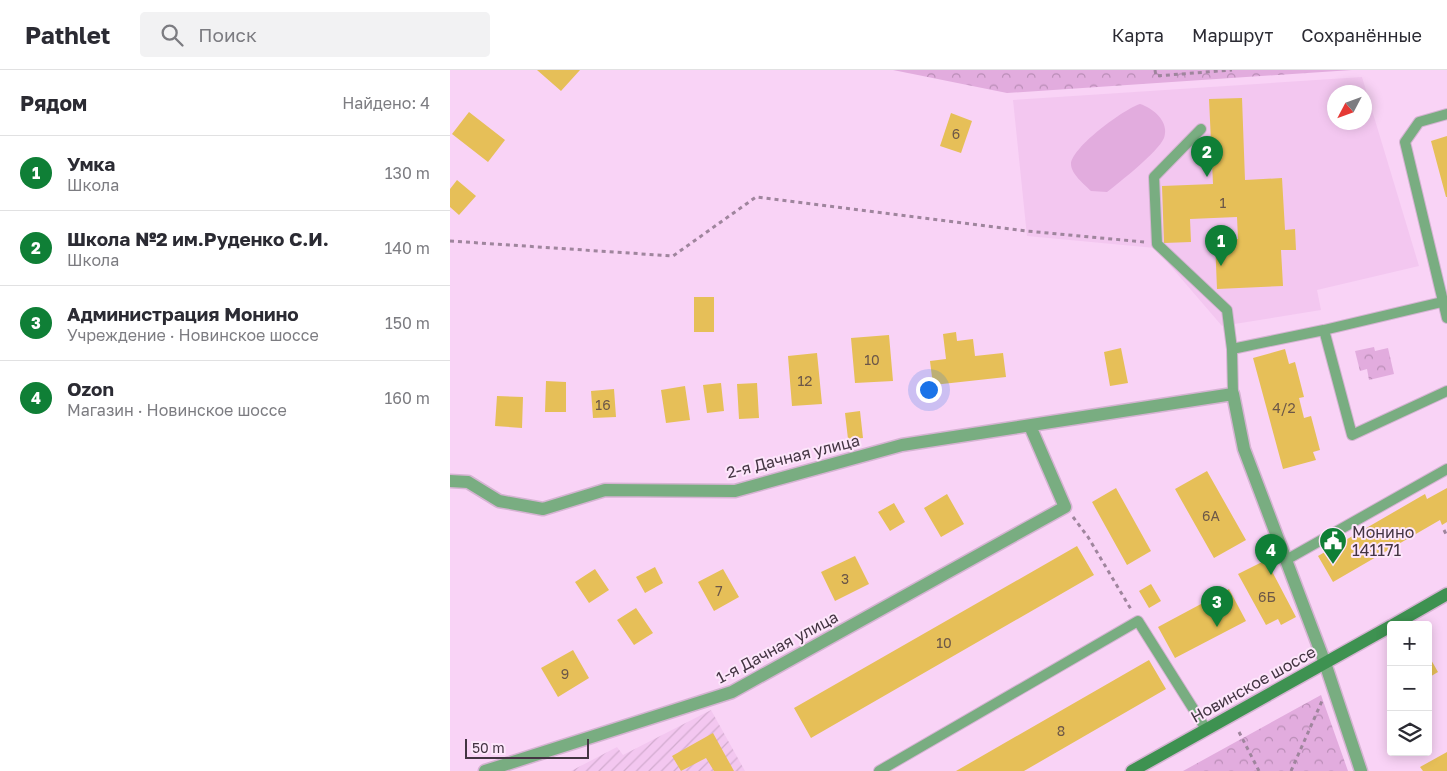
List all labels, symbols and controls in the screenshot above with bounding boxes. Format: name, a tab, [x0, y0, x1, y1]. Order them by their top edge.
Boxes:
search box	[140, 12, 490, 57]
text: Pathlet	[25, 20, 110, 49]
icon: search	[158, 21, 186, 49]
text: Поиск	[198, 23, 257, 46]
text: Карта	[1112, 24, 1164, 46]
text: Маршрут	[1192, 24, 1273, 46]
text: Сохранённые	[1301, 24, 1422, 46]
north arrow	[1327, 85, 1372, 130]
text: Рядом	[20, 90, 87, 116]
text: Найдено: 4	[342, 93, 430, 113]
house number: 6	[952, 125, 960, 142]
pin: 2	[1191, 136, 1223, 177]
text: Умка	[67, 152, 115, 175]
text: 1	[32, 163, 40, 183]
text: 130 m	[385, 163, 430, 183]
text: Школа	[67, 175, 119, 195]
house number: 1	[1220, 194, 1227, 211]
pin: 1	[1205, 225, 1237, 266]
text: Школа №2 им.Руденко С.И.	[67, 227, 329, 250]
text: 2	[31, 238, 41, 258]
text: 140 m	[384, 238, 430, 258]
text: Школа	[67, 250, 119, 270]
text: Администрация Монино	[67, 302, 299, 325]
text: 3	[31, 313, 41, 333]
text: 150 m	[385, 313, 430, 333]
text: Учреждение · Новинское шоссе	[67, 325, 319, 345]
house number: 10	[864, 351, 880, 368]
house number: 12	[798, 372, 812, 389]
text: Ozon	[67, 377, 114, 400]
your location	[916, 377, 942, 403]
text: 4	[31, 388, 41, 408]
text: 160 m	[384, 388, 430, 408]
house number: 16	[595, 396, 611, 413]
house number: 4/2	[1272, 399, 1296, 416]
text: Магазин · Новинское шоссе	[67, 400, 287, 420]
street label: 2-я Дачная улица	[724, 430, 862, 482]
house number: 6А	[1202, 507, 1221, 524]
place label: Монино 141171	[1352, 522, 1414, 560]
public building icon: Монино 141171	[1318, 526, 1348, 565]
pin: 4	[1255, 534, 1287, 575]
house number: 3	[841, 570, 849, 587]
house number: 7	[715, 582, 723, 599]
pin: 3	[1201, 586, 1233, 627]
house number: 6Б	[1258, 588, 1276, 605]
street label: 1-я Дачная улица	[713, 606, 841, 688]
map controls	[1387, 621, 1432, 756]
button: +	[1387, 621, 1432, 666]
house number: 10	[936, 634, 952, 651]
street label: Новинское шоссе	[1187, 641, 1319, 727]
house number: 9	[561, 665, 569, 682]
button: −	[1387, 666, 1432, 711]
button: layers	[1387, 711, 1432, 756]
house number: 8	[1057, 722, 1065, 739]
scale bar	[465, 736, 589, 759]
text: 50 m	[472, 739, 505, 756]

